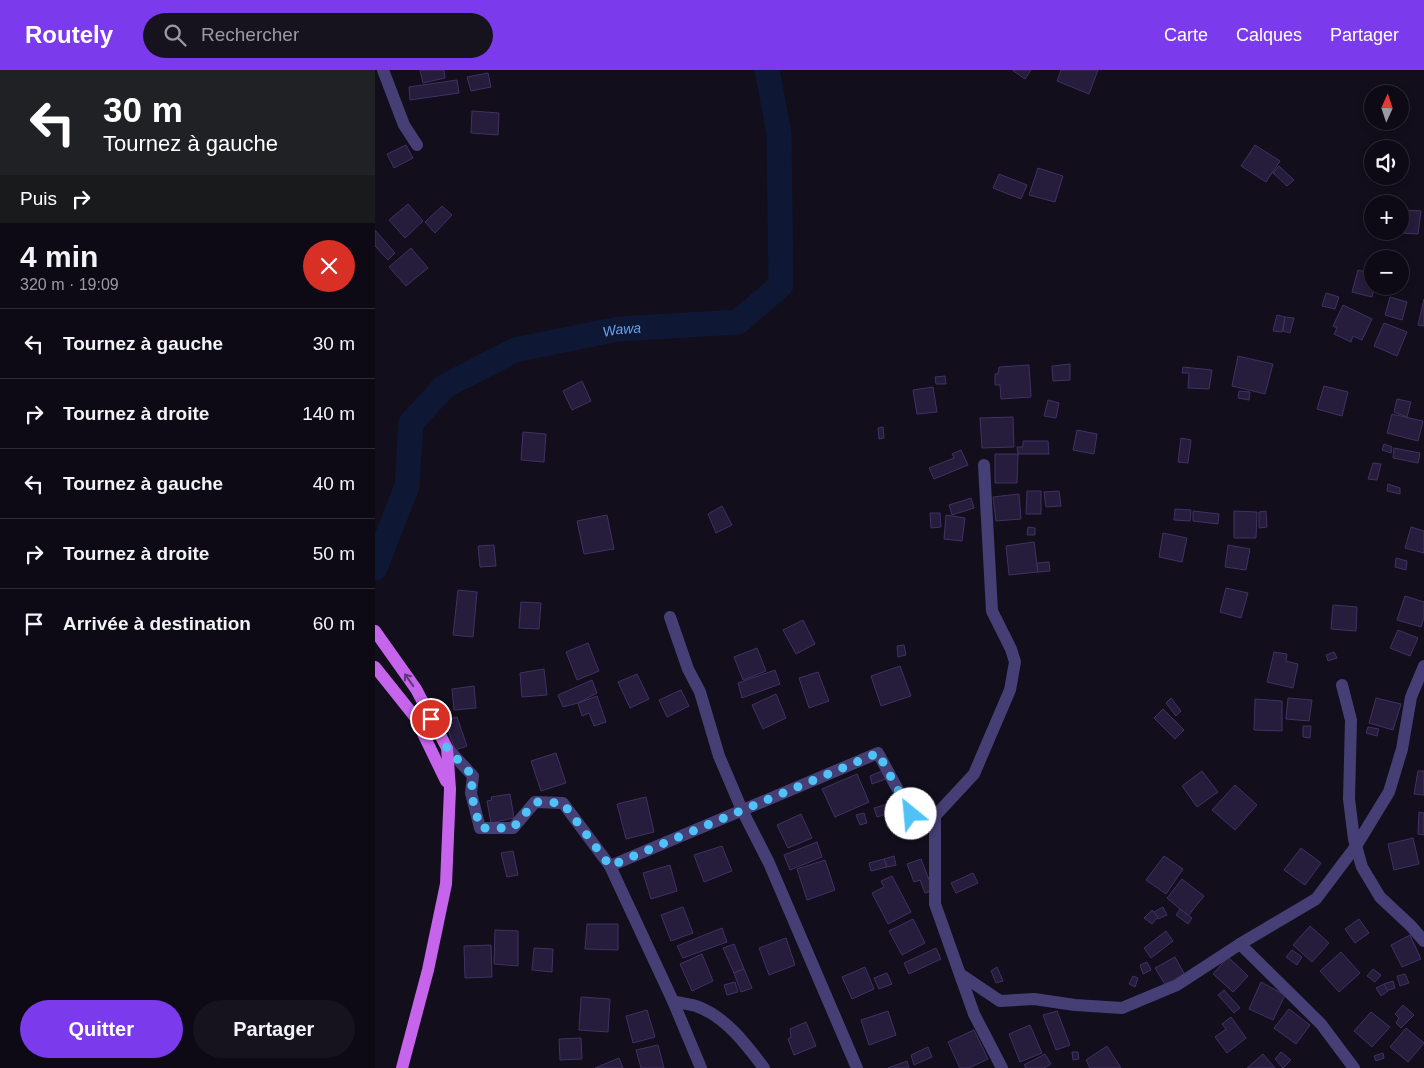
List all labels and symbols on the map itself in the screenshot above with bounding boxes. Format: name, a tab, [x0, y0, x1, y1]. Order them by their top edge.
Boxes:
north arrow	[1364, 85, 1409, 130]
water label: Wawa	[601, 320, 642, 340]
one-way arrow	[404, 673, 414, 687]
pin	[410, 698, 452, 740]
position arrow	[884, 787, 936, 839]

